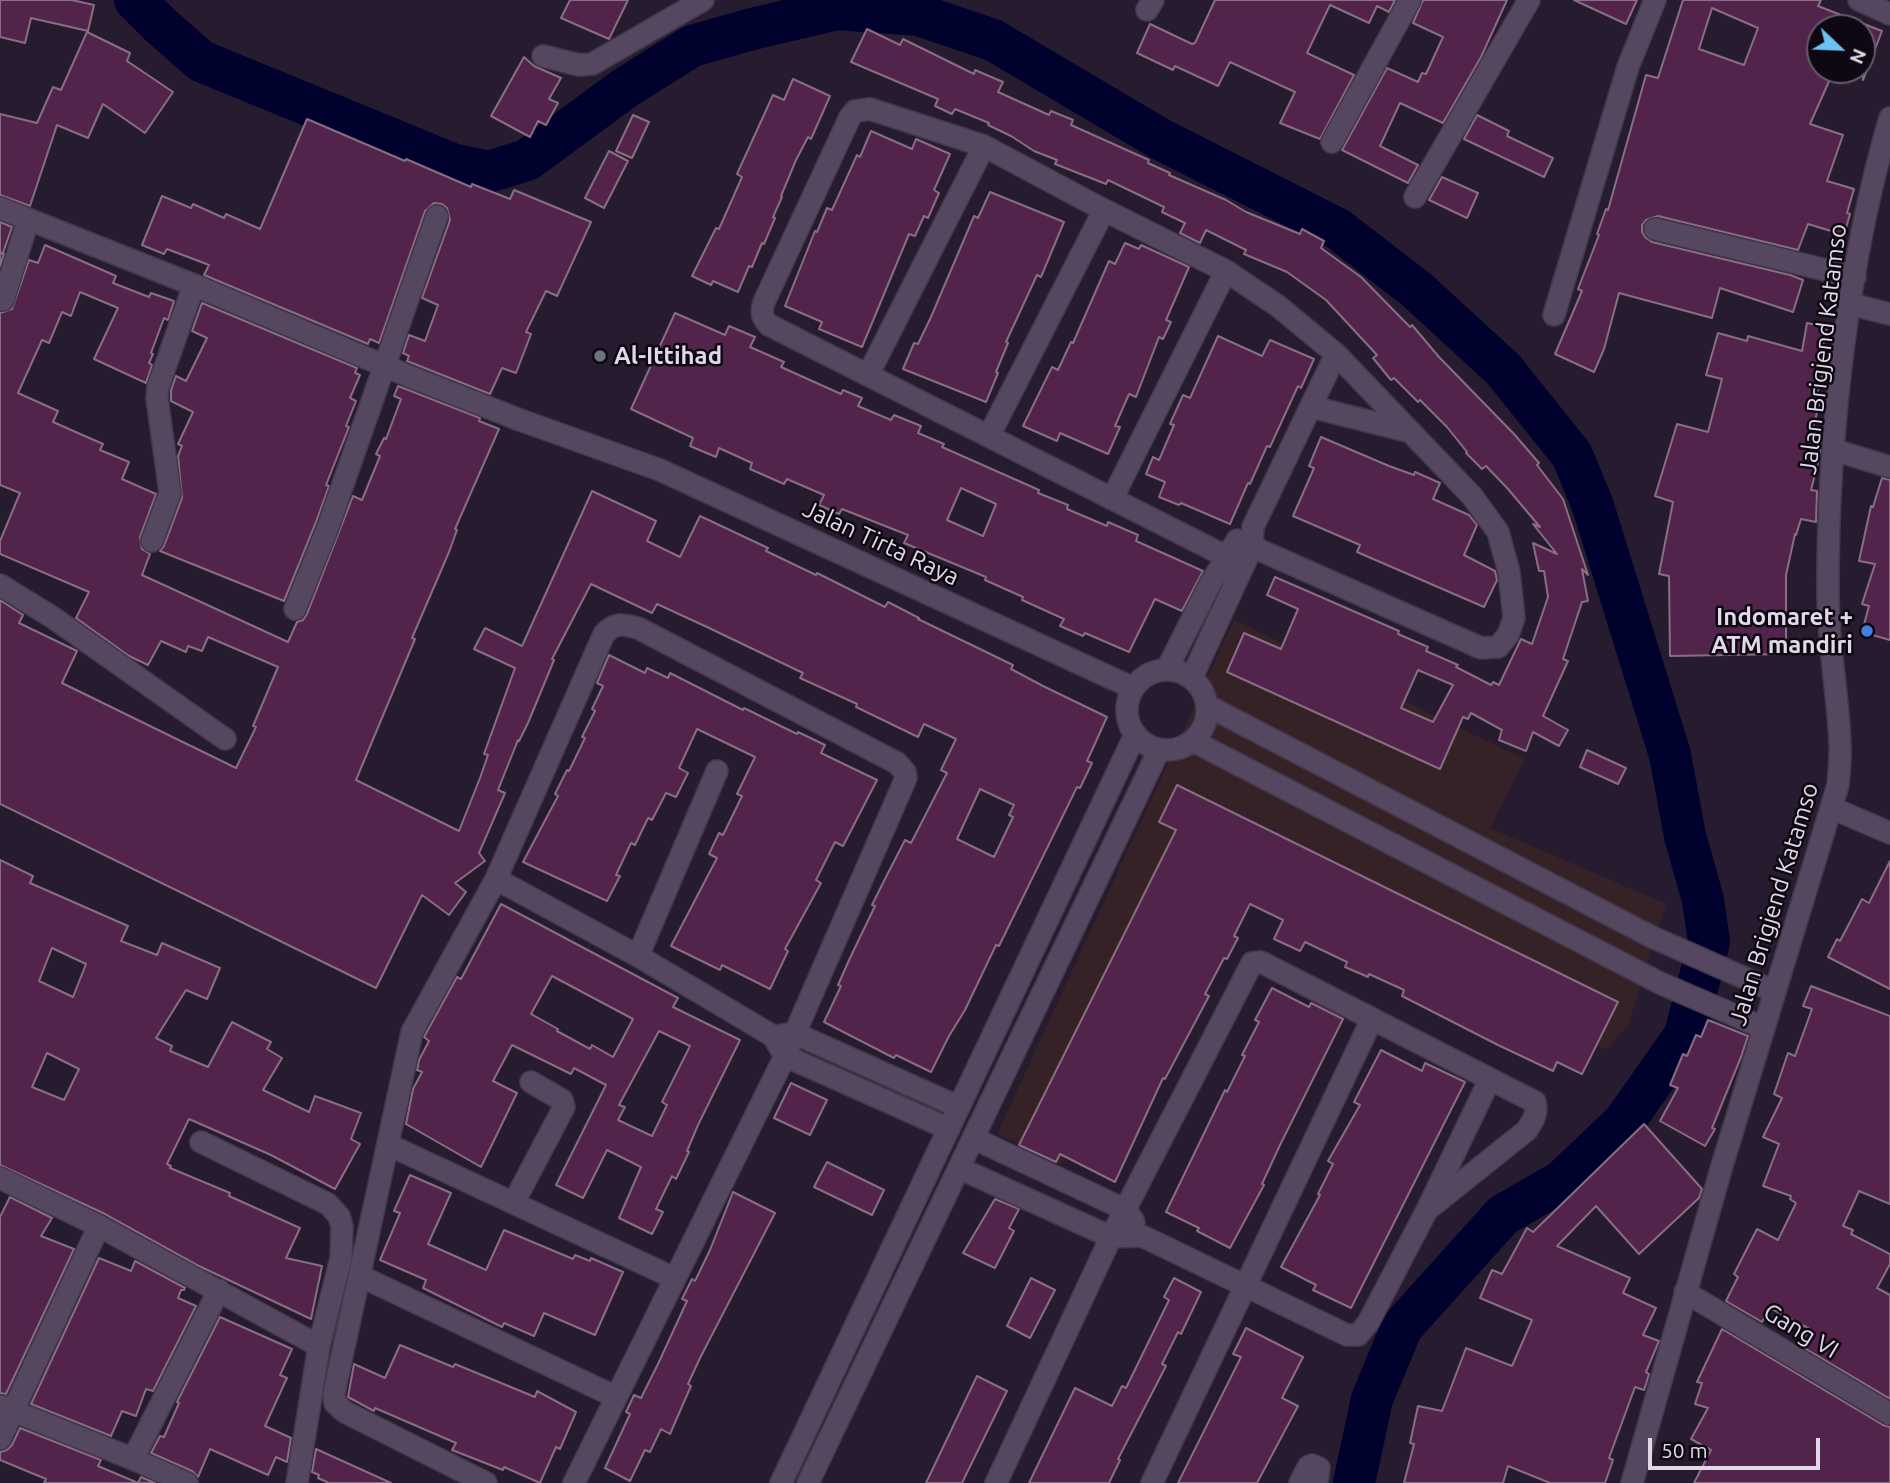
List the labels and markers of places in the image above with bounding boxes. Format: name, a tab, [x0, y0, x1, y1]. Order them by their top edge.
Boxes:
place label: Al-Ittihad	[614, 342, 722, 370]
marker: Al-Ittihad	[592, 348, 608, 364]
place label: Indomaret + ATM mandiri	[1711, 603, 1853, 659]
marker: Indomaret + ATM mandiri	[1859, 623, 1875, 639]

